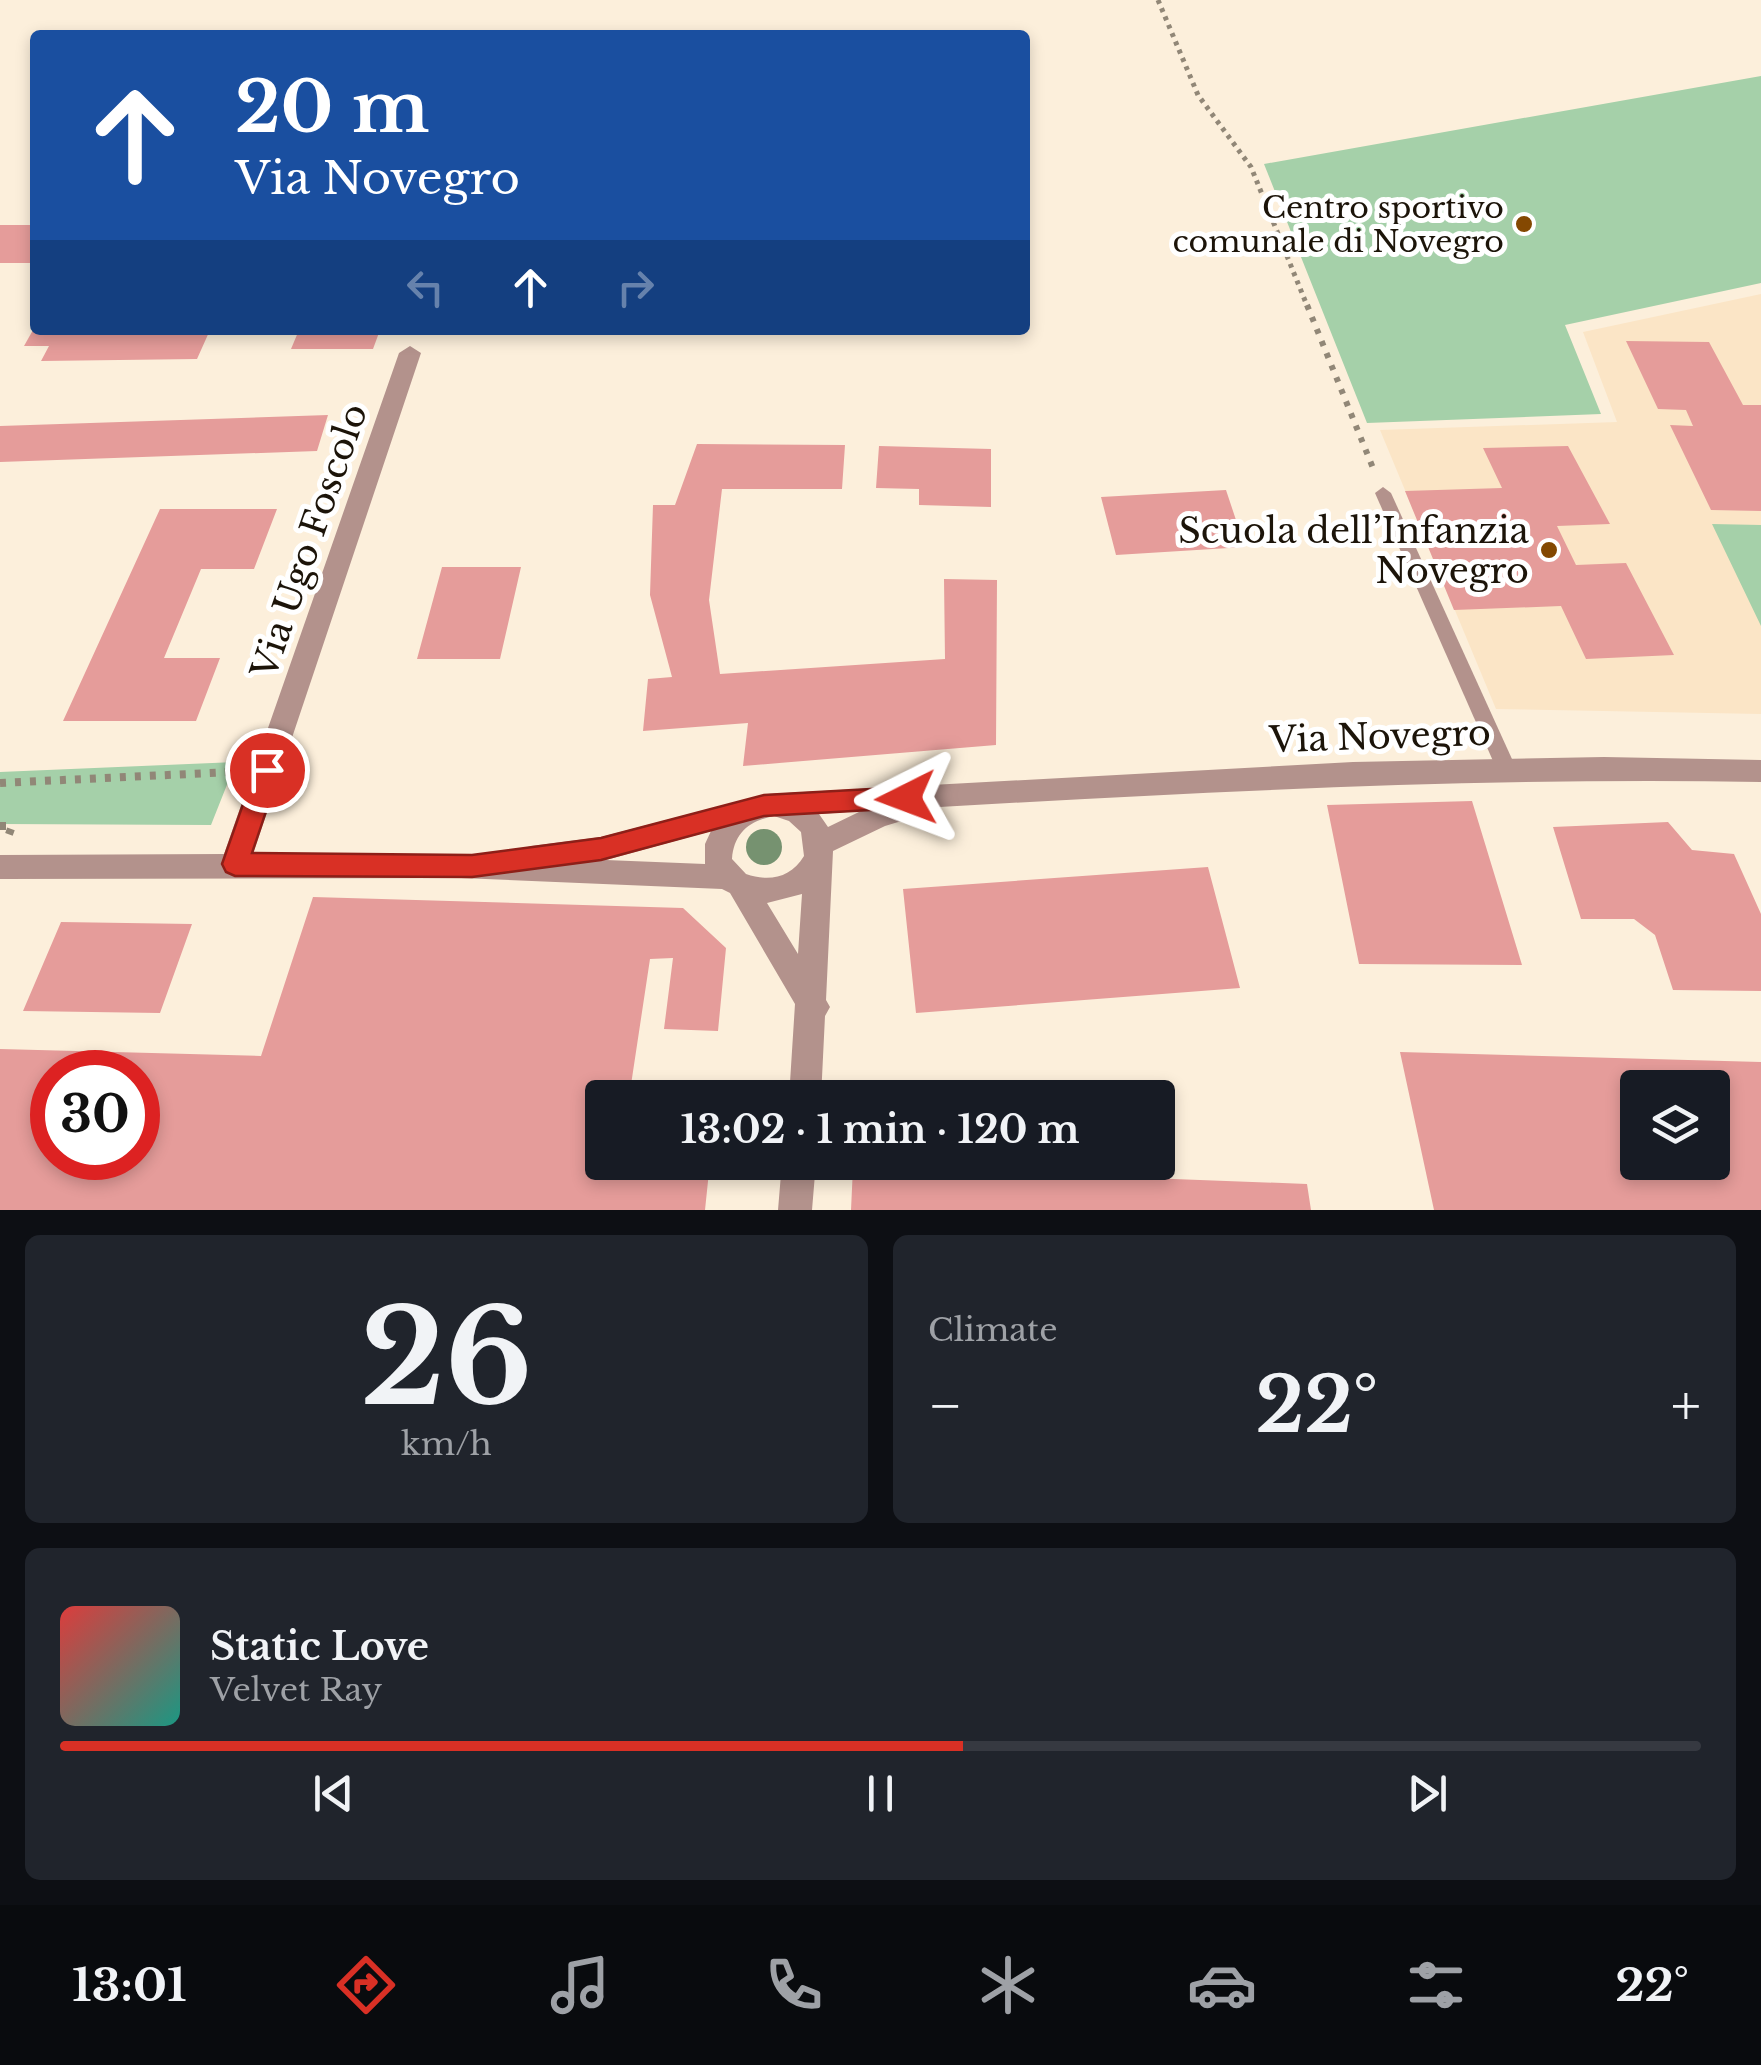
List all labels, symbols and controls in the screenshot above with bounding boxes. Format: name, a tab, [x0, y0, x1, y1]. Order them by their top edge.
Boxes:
text: 20 m	[235, 64, 429, 151]
icon: ahead	[70, 70, 200, 200]
text: Via Novegro	[235, 150, 520, 206]
place label: Centro sportivo comunale di Novegro	[1173, 189, 1504, 260]
marker: Centro sportivo comunale di Novegro	[1513, 213, 1535, 235]
icon: left	[398, 260, 453, 315]
icon: ahead	[503, 260, 558, 315]
icon: right	[608, 260, 663, 315]
street label: Via Ugo Foscolo	[242, 398, 376, 685]
place label: Scuola dell’Infanzia Novegro	[1178, 509, 1530, 592]
marker: Scuola dell’Infanzia Novegro	[1538, 539, 1560, 561]
street label: Via Novegro	[1268, 711, 1491, 761]
pin	[225, 728, 310, 813]
icon: arrive	[240, 743, 295, 798]
position arrow	[854, 746, 958, 850]
speed limit sign: 30	[30, 1050, 160, 1180]
map controls	[1620, 1070, 1730, 1180]
button: layers	[1620, 1070, 1730, 1180]
text: 13:02 · 1 min · 120 m	[681, 1106, 1079, 1153]
text: 26	[360, 1278, 533, 1439]
text: Climate	[928, 1310, 1057, 1350]
text: 22°	[1255, 1359, 1378, 1452]
text: −	[928, 1372, 963, 1440]
text: +	[1671, 1372, 1701, 1440]
text: km/h	[401, 1424, 492, 1464]
text: Static Love	[210, 1623, 429, 1670]
text: Velvet Ray	[210, 1670, 382, 1710]
icon: previous	[306, 1766, 361, 1821]
icon: pause	[853, 1766, 908, 1821]
icon: next	[1400, 1766, 1455, 1821]
icon: directions	[331, 1950, 401, 2020]
icon: music	[545, 1950, 615, 2020]
icon: phone	[759, 1950, 829, 2020]
icon: climate	[973, 1950, 1043, 2020]
icon: car	[1187, 1950, 1257, 2020]
icon: filters	[1401, 1950, 1471, 2020]
text: 13:01	[72, 1957, 187, 2013]
text: 22°	[1615, 1957, 1689, 2013]

